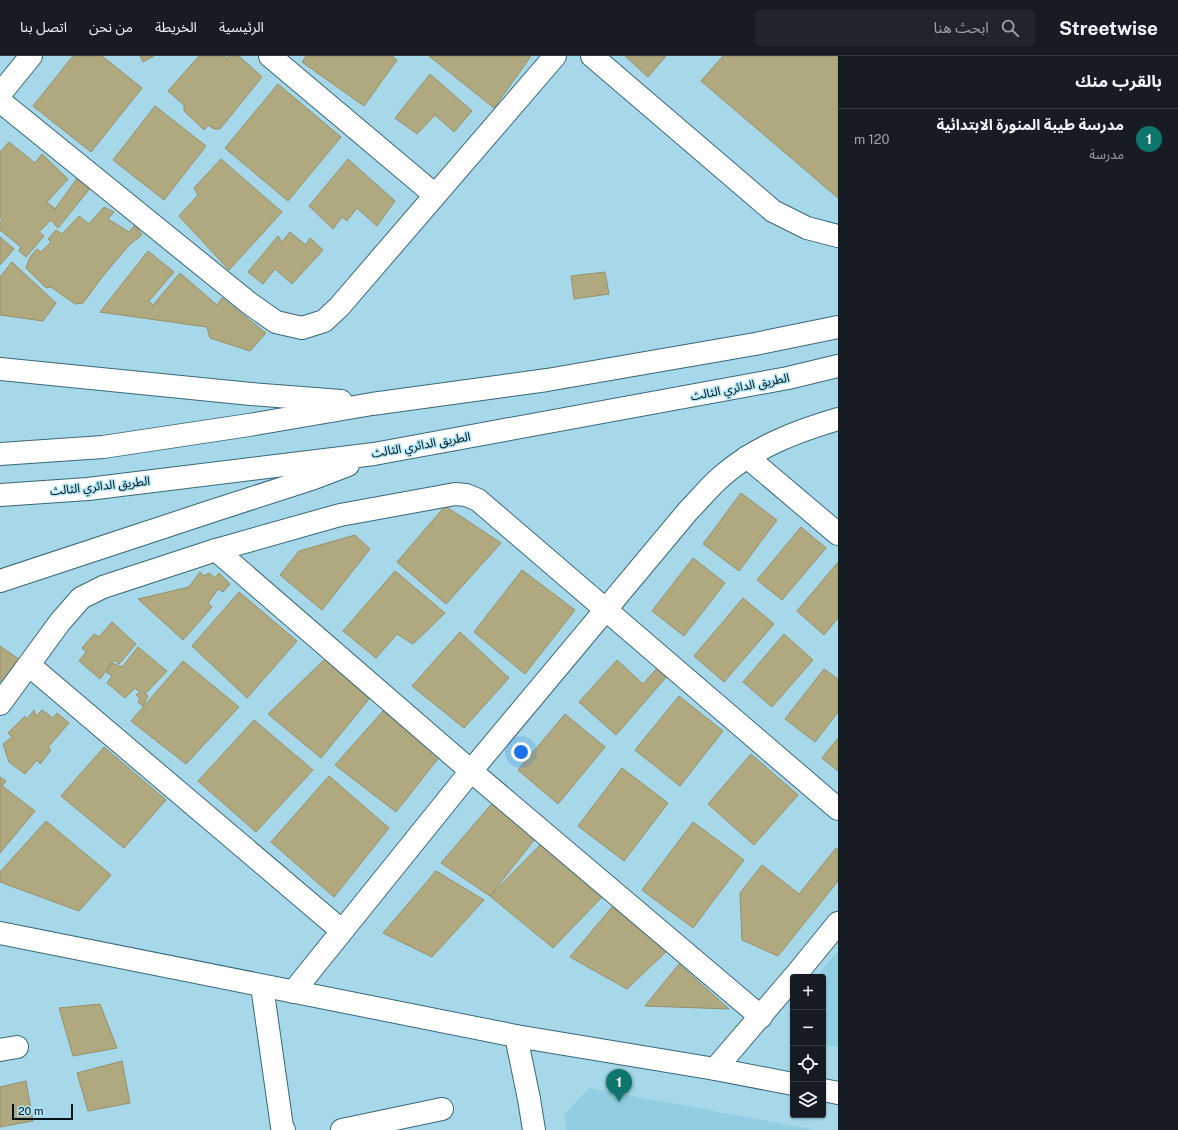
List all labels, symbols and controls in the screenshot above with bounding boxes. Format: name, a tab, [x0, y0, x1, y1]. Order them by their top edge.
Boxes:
search box	[755, 10, 1035, 46]
icon: search	[999, 17, 1021, 39]
text: Streetwise	[1059, 17, 1158, 39]
text: اتصل بنا	[20, 19, 67, 35]
text: من نحن	[89, 19, 133, 35]
text: الخريطة	[155, 19, 197, 35]
text: الرئيسية	[219, 19, 264, 35]
text: ابحث هنا	[934, 19, 989, 36]
text: بالقرب منك	[1075, 71, 1162, 91]
text: مدرسة طيبة المنورة الابتدائية	[937, 116, 1124, 133]
text: 120 m	[854, 132, 889, 147]
text: 1	[1146, 132, 1152, 147]
text: مدرسة	[1089, 147, 1124, 162]
street label: الطريق الدائري الثالث	[689, 371, 791, 406]
street label: الطريق الدائري الثالث	[370, 429, 472, 463]
street label: الطريق الدائري الثالث	[49, 474, 151, 501]
your location	[511, 742, 531, 762]
map controls	[790, 974, 826, 1118]
button: +	[790, 974, 826, 1010]
button: −	[790, 1010, 826, 1046]
button: locate	[790, 1046, 826, 1082]
pin: 1	[606, 1069, 632, 1102]
button: layers	[790, 1082, 826, 1118]
scale bar	[12, 1102, 73, 1121]
text: 20 m	[18, 1105, 43, 1117]

